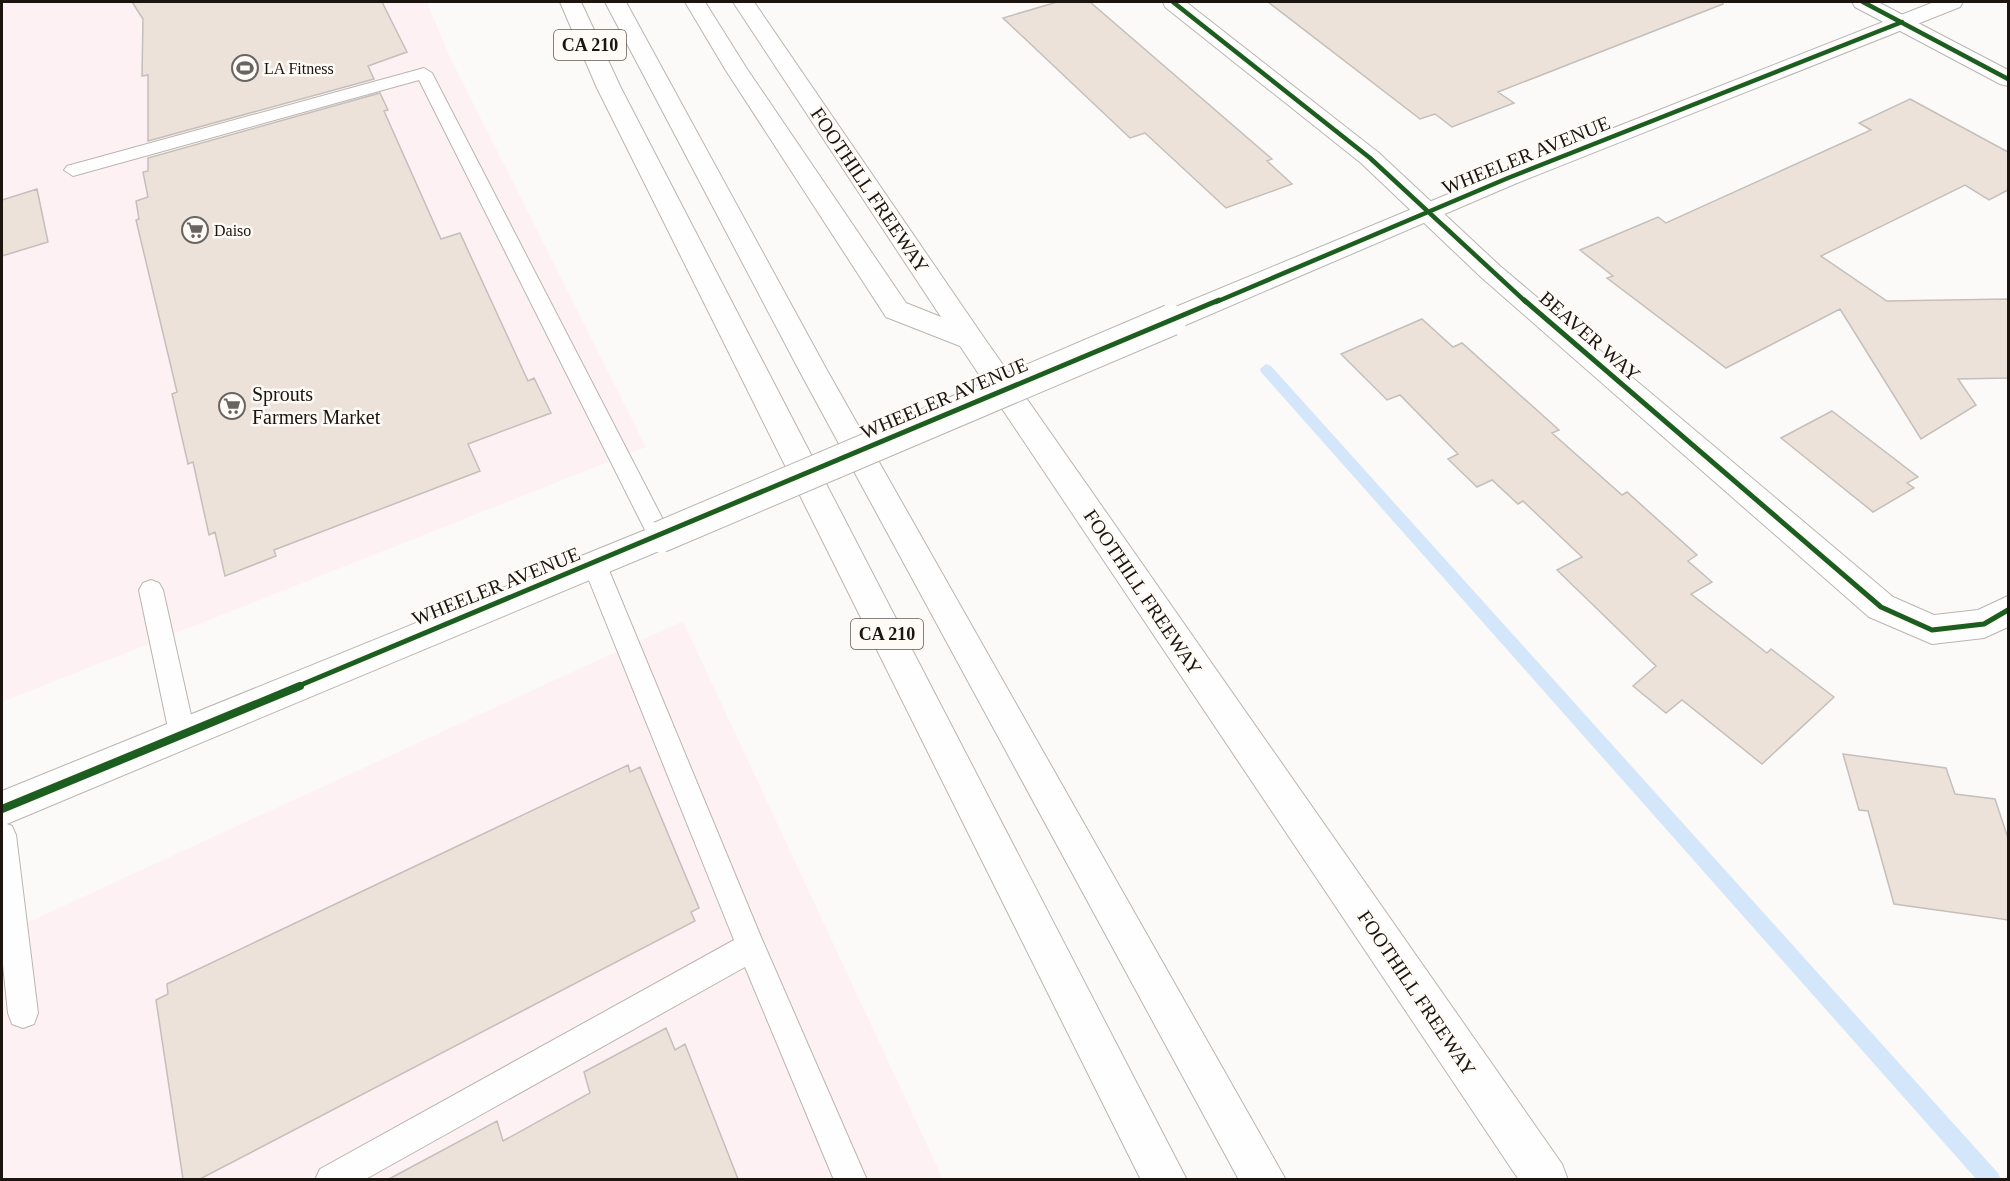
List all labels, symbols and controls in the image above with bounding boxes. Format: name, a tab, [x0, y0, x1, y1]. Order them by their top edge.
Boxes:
road number: CA 210	[554, 30, 626, 60]
sports icon: LA Fitness	[230, 53, 260, 83]
place label: LA Fitness	[264, 60, 334, 77]
street label: FOOTHILL FREEWAY	[806, 103, 934, 277]
street label: WHEELER AVENUE	[1439, 111, 1613, 199]
supermarket icon: Daiso	[180, 215, 210, 245]
place label: Daiso	[214, 222, 251, 239]
street label: BEAVER WAY	[1535, 286, 1645, 386]
street label: WHEELER AVENUE	[857, 353, 1031, 443]
place label: Sprouts Farmers Market	[252, 383, 381, 428]
supermarket icon: Sprouts Farmers Market	[217, 391, 247, 421]
street label: FOOTHILL FREEWAY	[1079, 505, 1207, 679]
street label: WHEELER AVENUE	[409, 542, 583, 630]
road number: CA 210	[851, 619, 923, 649]
street label: FOOTHILL FREEWAY	[1353, 906, 1481, 1080]

